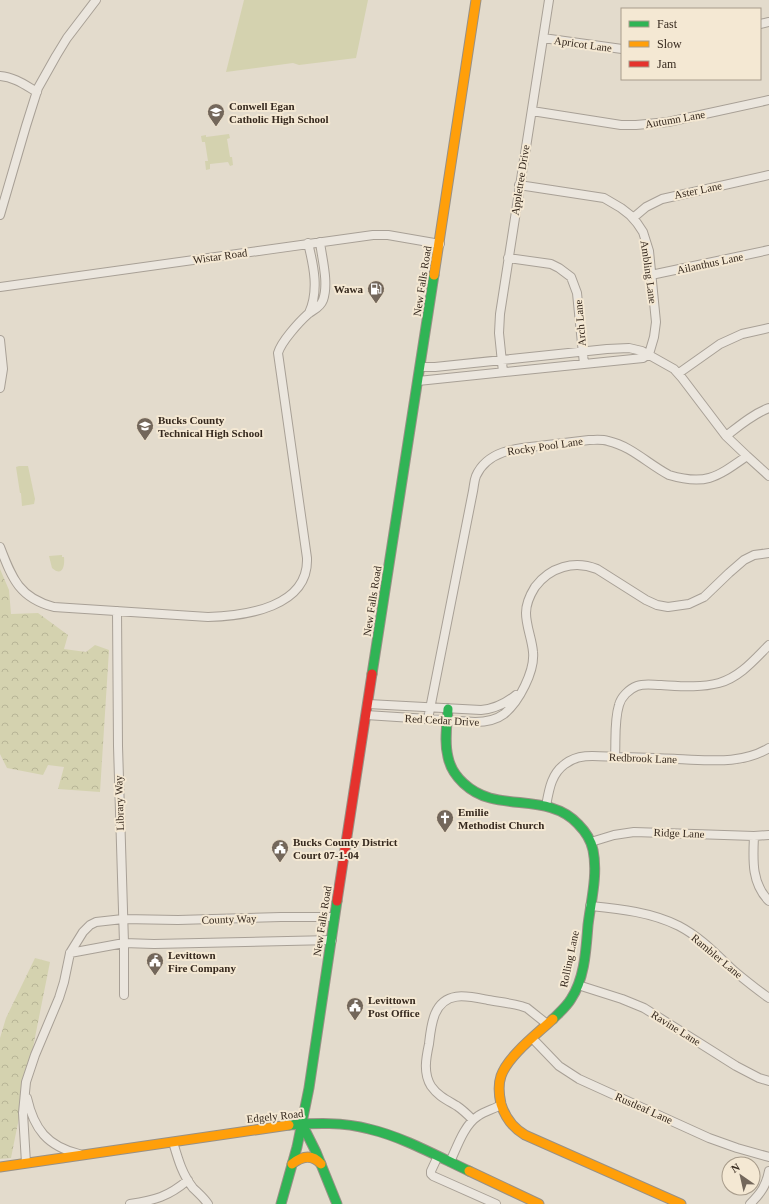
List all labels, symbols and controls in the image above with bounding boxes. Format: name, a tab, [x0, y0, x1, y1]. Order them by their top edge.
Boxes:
legend	[621, 8, 761, 80]
text: Fast	[657, 17, 678, 31]
street label: Apricot Lane	[553, 34, 613, 54]
text: Slow	[657, 37, 682, 51]
text: Jam	[657, 57, 677, 71]
place label: Conwell Egan Catholic High School	[229, 100, 329, 125]
school or university icon: Conwell Egan Catholic High School	[206, 102, 226, 127]
street label: Autumn Lane	[644, 108, 706, 130]
street label: Appletree Drive	[509, 144, 532, 216]
street label: Aster Lane	[673, 179, 723, 201]
street label: Ambling Lane	[639, 240, 659, 305]
street label: New Falls Road	[411, 245, 434, 317]
street label: Wistar Road	[192, 246, 248, 266]
street label: Ailanthus Lane	[676, 250, 744, 276]
fuel station icon: Wawa	[366, 279, 386, 304]
place label: Wawa	[334, 283, 363, 295]
street label: Arch Lane	[572, 299, 588, 347]
place label: Bucks County Technical High School	[158, 414, 263, 439]
school or university icon: Bucks County Technical High School	[135, 416, 155, 441]
street label: Rocky Pool Lane	[506, 435, 584, 457]
street label: New Falls Road	[361, 565, 384, 637]
street label: Red Cedar Drive	[404, 712, 480, 728]
street label: Redbrook Lane	[609, 751, 677, 765]
street label: Library Way	[112, 775, 126, 831]
place label: Emilie Methodist Church	[458, 806, 544, 831]
church icon: Emilie Methodist Church	[435, 808, 455, 833]
street label: Ridge Lane	[653, 826, 705, 840]
place label: Bucks County District Court 07-1-04	[293, 836, 398, 861]
public building icon: Bucks County District Court 07-1-04	[270, 838, 290, 863]
street label: New Falls Road	[311, 885, 334, 957]
street label: County Way	[201, 912, 257, 926]
street label: Rolling Lane	[557, 929, 581, 988]
street label: Rambler Lane	[689, 931, 745, 981]
place label: Levittown Fire Company	[168, 949, 236, 974]
public building icon: Levittown Fire Company	[145, 951, 165, 976]
place label: Levittown Post Office	[368, 994, 420, 1019]
public building icon: Levittown Post Office	[345, 996, 365, 1021]
street label: Ravine Lane	[649, 1008, 703, 1048]
street label: Rustleaf Lane	[614, 1090, 675, 1126]
street label: Edgely Road	[246, 1107, 305, 1125]
north arrow	[721, 1156, 761, 1196]
text: N	[729, 1160, 742, 1175]

